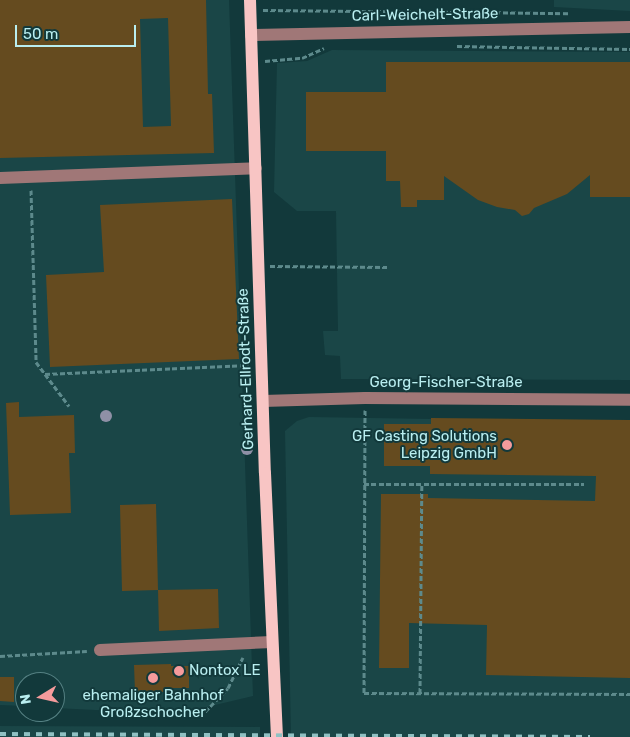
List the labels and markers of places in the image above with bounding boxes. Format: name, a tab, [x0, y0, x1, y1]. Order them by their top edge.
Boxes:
place label: GF Casting Solutions Leipzig GmbH	[352, 427, 497, 462]
marker: GF Casting Solutions Leipzig GmbH	[501, 439, 513, 451]
place label: Nontox LE	[189, 662, 261, 680]
marker: Nontox LE	[173, 665, 185, 677]
marker: ehemaliger Bahnhof Großzschocher	[147, 672, 159, 684]
place label: ehemaliger Bahnhof Großzschocher	[82, 686, 224, 721]

